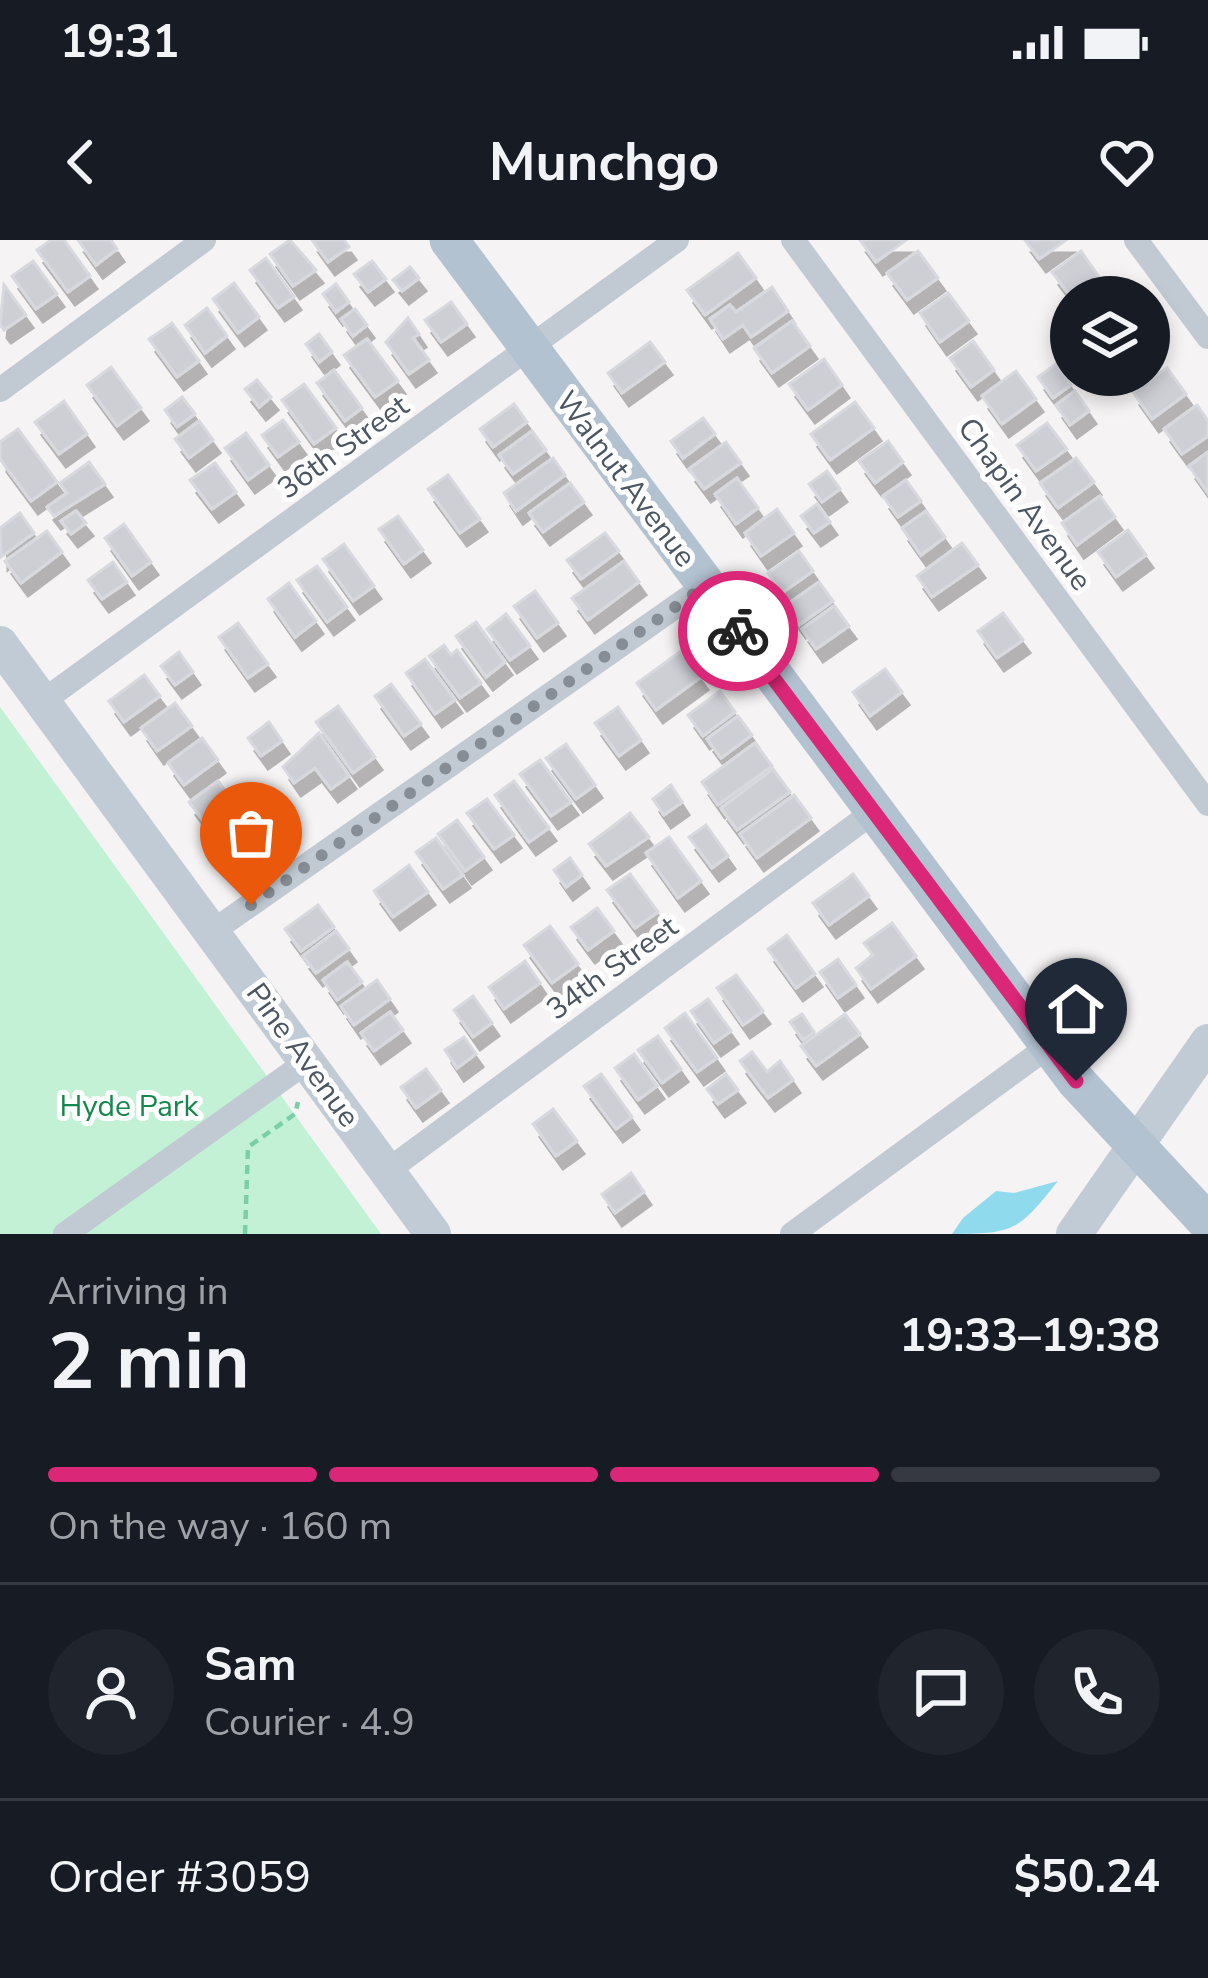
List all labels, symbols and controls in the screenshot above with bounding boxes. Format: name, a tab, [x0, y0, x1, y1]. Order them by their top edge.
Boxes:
text: 19:31	[60, 12, 179, 73]
text: Munchgo	[489, 125, 719, 199]
icon: back	[48, 129, 114, 195]
icon: heart	[1094, 129, 1160, 195]
map controls	[1050, 276, 1170, 396]
button: layers	[1050, 276, 1170, 396]
street label: Walnut Avenue	[546, 383, 705, 576]
street label: 36th Street	[269, 386, 418, 509]
street label: Chapin Avenue	[948, 410, 1101, 599]
courier	[678, 571, 798, 691]
icon: bike	[705, 598, 771, 664]
pin	[200, 782, 302, 905]
icon: bag	[218, 800, 284, 866]
street label: 34th Street	[538, 907, 687, 1030]
pin	[1025, 958, 1127, 1081]
street label: Pine Avenue	[236, 975, 369, 1136]
icon: home	[1043, 976, 1109, 1042]
park label: Hyde Park	[59, 1086, 200, 1127]
text: Arriving in	[48, 1265, 229, 1318]
text: 19:33–19:38	[899, 1306, 1160, 1367]
text: 2 min	[48, 1309, 250, 1416]
text: On the way · 160 m	[48, 1500, 392, 1553]
button: person	[48, 1629, 174, 1755]
button: chat	[878, 1629, 1004, 1755]
button: phone	[1034, 1629, 1160, 1755]
text: Sam	[204, 1635, 296, 1696]
text: Courier · 4.9	[204, 1696, 415, 1749]
text: Order #3059	[48, 1847, 311, 1908]
text: $50.24	[1014, 1847, 1160, 1908]

